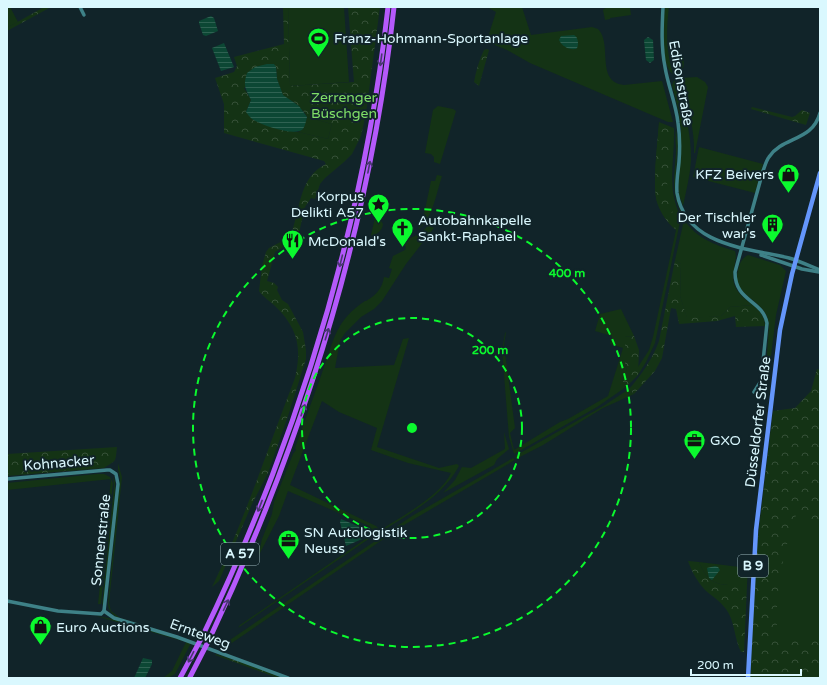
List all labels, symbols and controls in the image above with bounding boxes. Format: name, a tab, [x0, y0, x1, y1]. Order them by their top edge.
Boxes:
sports icon: Franz-Hohmann-Sportanlage	[305, 25, 331, 58]
place label: Franz-Hohmann-Sportanlage	[334, 30, 528, 47]
street label: Edisonstraße	[665, 39, 697, 127]
one-way arrow	[377, 53, 385, 66]
park label: Zerrenger Büschgen	[311, 89, 378, 122]
one-way arrow	[365, 161, 373, 174]
shop icon: KFZ Beivers	[776, 161, 802, 194]
place label: KFZ Beivers	[695, 166, 774, 183]
place label: Korpus Delikti A57	[291, 188, 364, 221]
place icon: Korpus Delikti A57	[366, 191, 392, 224]
place label: Der Tischler war's	[677, 209, 757, 242]
place label: Autobahnkapelle Sankt-Raphael	[418, 212, 531, 245]
building icon: Der Tischler war's	[759, 212, 785, 245]
church icon: Autobahnkapelle Sankt-Raphael	[390, 215, 416, 248]
restaurant icon: McDonald's	[279, 228, 305, 261]
place label: McDonald's	[308, 233, 386, 250]
one-way arrow	[336, 254, 344, 267]
text: 400 m	[549, 266, 585, 280]
one-way arrow	[324, 327, 331, 340]
text: 200 m	[472, 343, 508, 357]
street label: Düsseldorfer Straße	[742, 356, 774, 488]
one-way arrow	[300, 404, 307, 417]
centre of rings	[405, 421, 419, 435]
office icon: GXO	[682, 427, 708, 460]
place label: GXO	[710, 432, 741, 449]
street label: Kohnacker	[23, 451, 96, 475]
street label: Sonnenstraße	[88, 493, 114, 587]
one-way arrow	[256, 499, 264, 511]
place label: SN Autologistik Neuss	[304, 524, 408, 557]
office icon: SN Autologistik Neuss	[275, 527, 301, 560]
road number: A 57	[221, 543, 259, 565]
road number: B 9	[738, 555, 768, 577]
one-way arrow	[223, 599, 230, 611]
shop icon: Euro Auctions	[27, 614, 53, 647]
street label: Ernteweg	[167, 615, 233, 653]
place label: Euro Auctions	[56, 619, 150, 636]
one-way arrow	[187, 651, 194, 663]
scale bar	[691, 651, 801, 677]
text: 200 m	[697, 658, 734, 672]

